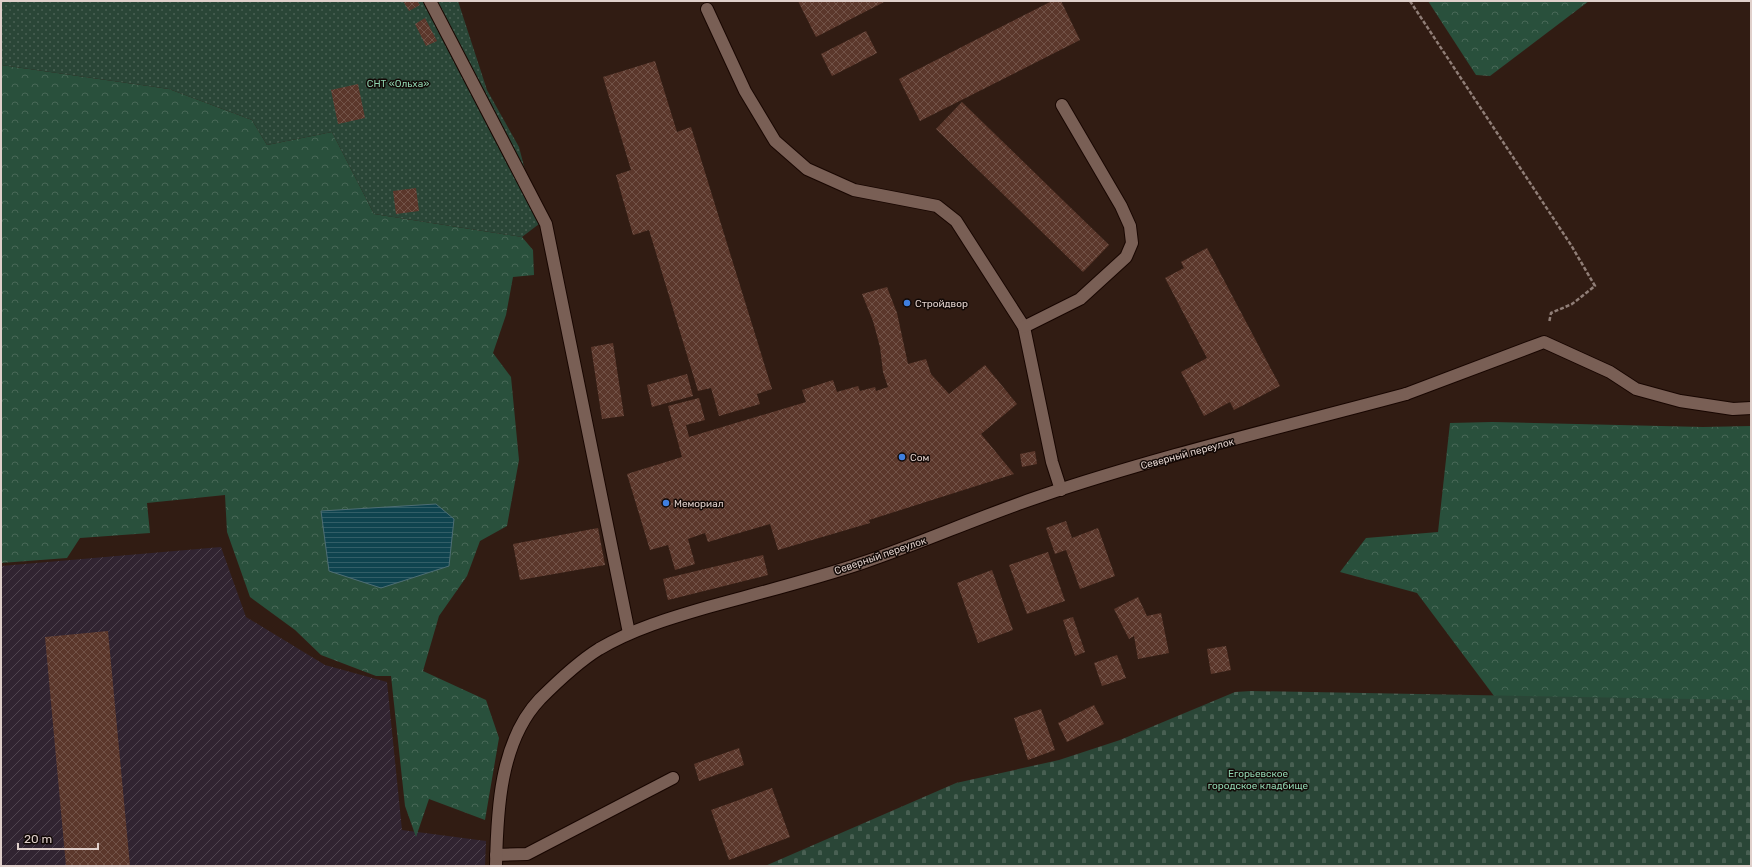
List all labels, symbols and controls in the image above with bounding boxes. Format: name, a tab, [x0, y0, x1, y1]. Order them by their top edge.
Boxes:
park label: СНТ «Ольха»	[367, 78, 429, 90]
marker: Стройдвор	[902, 298, 912, 308]
place label: Стройдвор	[915, 298, 968, 310]
street label: Северный переулок	[1139, 436, 1236, 472]
marker: Сом	[897, 452, 907, 462]
place label: Сом	[910, 452, 929, 464]
marker: Мемориал	[661, 498, 671, 508]
place label: Мемориал	[674, 498, 724, 510]
street label: Северный переулок	[833, 534, 928, 577]
park label: Егорьевское городское кладбище	[1208, 768, 1309, 792]
scale bar	[18, 825, 98, 851]
text: 20 m	[24, 832, 52, 846]

